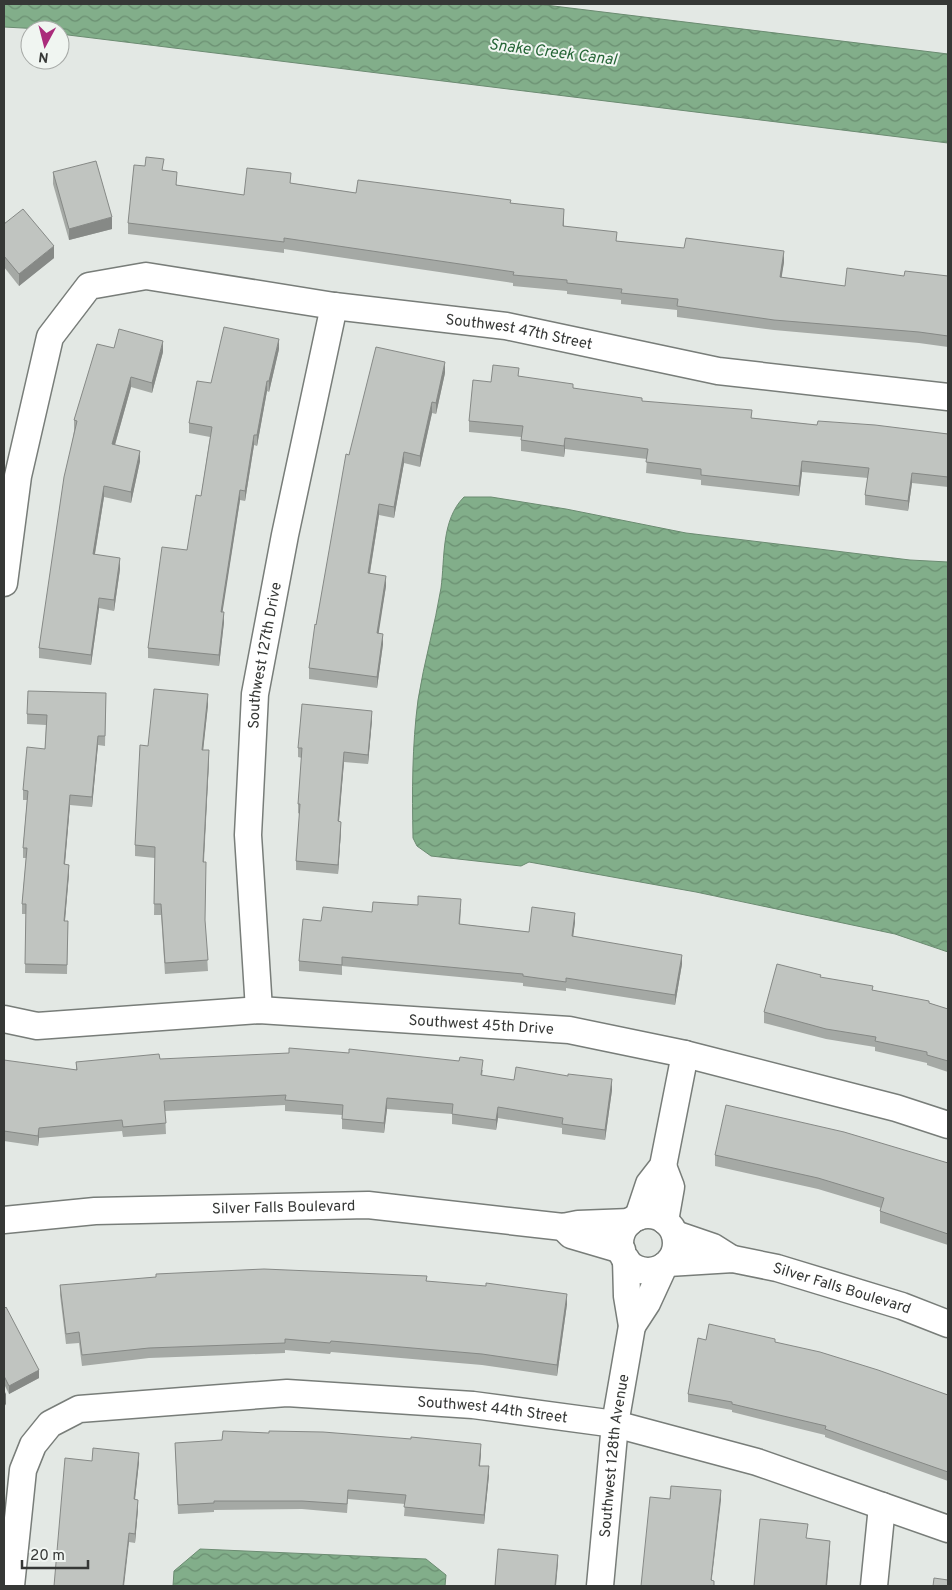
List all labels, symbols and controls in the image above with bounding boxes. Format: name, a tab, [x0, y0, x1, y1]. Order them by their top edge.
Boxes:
north arrow	[20, 20, 70, 70]
water label: Snake Creek Canal	[488, 35, 619, 71]
text: N	[38, 47, 50, 65]
street label: Southwest 47th Street	[444, 311, 594, 355]
street label: Southwest 127th Drive	[245, 581, 287, 729]
street label: Southwest 45th Drive	[408, 1012, 554, 1040]
street label: Silver Falls Boulevard	[212, 1197, 355, 1219]
street label: Silver Falls Boulevard	[770, 1259, 913, 1320]
street label: Southwest 128th Avenue	[597, 1373, 634, 1538]
street label: Southwest 44th Street	[417, 1393, 569, 1429]
scale bar	[22, 1538, 89, 1570]
text: 20 m	[30, 1547, 65, 1566]

